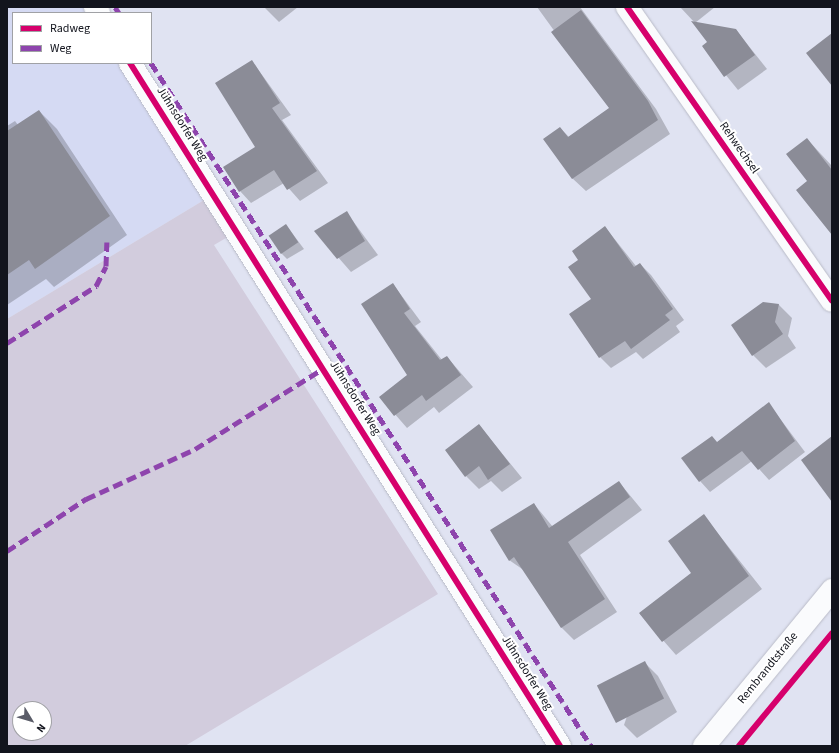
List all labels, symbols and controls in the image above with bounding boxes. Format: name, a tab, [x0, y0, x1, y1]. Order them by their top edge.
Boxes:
legend	[12, 12, 152, 64]
text: Radweg	[50, 20, 90, 37]
text: Weg	[50, 40, 71, 57]
street label: Jühnsdorfer Weg	[153, 84, 211, 164]
street label: Rehwechsel	[716, 119, 762, 177]
street label: Jühnsdorfer Weg	[326, 358, 384, 438]
street label: Rembrandtstraße	[735, 629, 801, 707]
street label: Jühnsdorfer Weg	[498, 633, 556, 713]
north arrow	[12, 701, 52, 741]
text: N	[33, 721, 49, 736]

